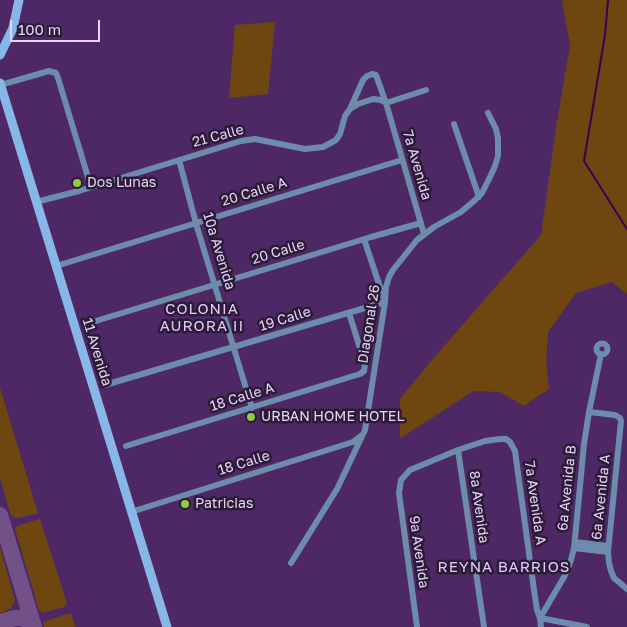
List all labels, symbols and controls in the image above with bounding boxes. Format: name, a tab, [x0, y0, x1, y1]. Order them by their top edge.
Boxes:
scale bar	[12, 10, 102, 42]
text: 100 m	[18, 20, 61, 38]
street label: 21 Calle	[190, 121, 246, 151]
street label: 7a Avenida	[399, 128, 435, 202]
street label: 20 Calle A	[219, 174, 289, 210]
place label: Dos Lunas	[87, 175, 156, 191]
marker: Dos Lunas	[71, 177, 83, 189]
street label: 10a Avenida	[199, 210, 239, 292]
street label: 20 Calle	[249, 236, 307, 268]
street label: Diagonal 26	[354, 283, 384, 365]
district label: COLONIA AURORA II	[159, 300, 245, 335]
street label: 19 Calle	[257, 303, 313, 335]
street label: 11 Avenida	[79, 316, 115, 388]
street label: 18 Calle A	[208, 379, 276, 415]
place label: URBAN HOME HOTEL	[261, 409, 404, 425]
marker: URBAN HOME HOTEL	[245, 411, 257, 423]
street label: 6a Avenida B	[554, 444, 580, 532]
street label: 18 Calle	[216, 447, 272, 479]
street label: 6a Avenida A	[588, 453, 614, 541]
street label: 7a Avenida A	[521, 460, 549, 546]
street label: 8a Avenida	[466, 470, 492, 544]
place label: Patricias	[195, 496, 253, 512]
marker: Patricias	[179, 498, 191, 510]
street label: 9a Avenida	[406, 515, 432, 589]
district label: REYNA BARRIOS	[436, 558, 572, 576]

